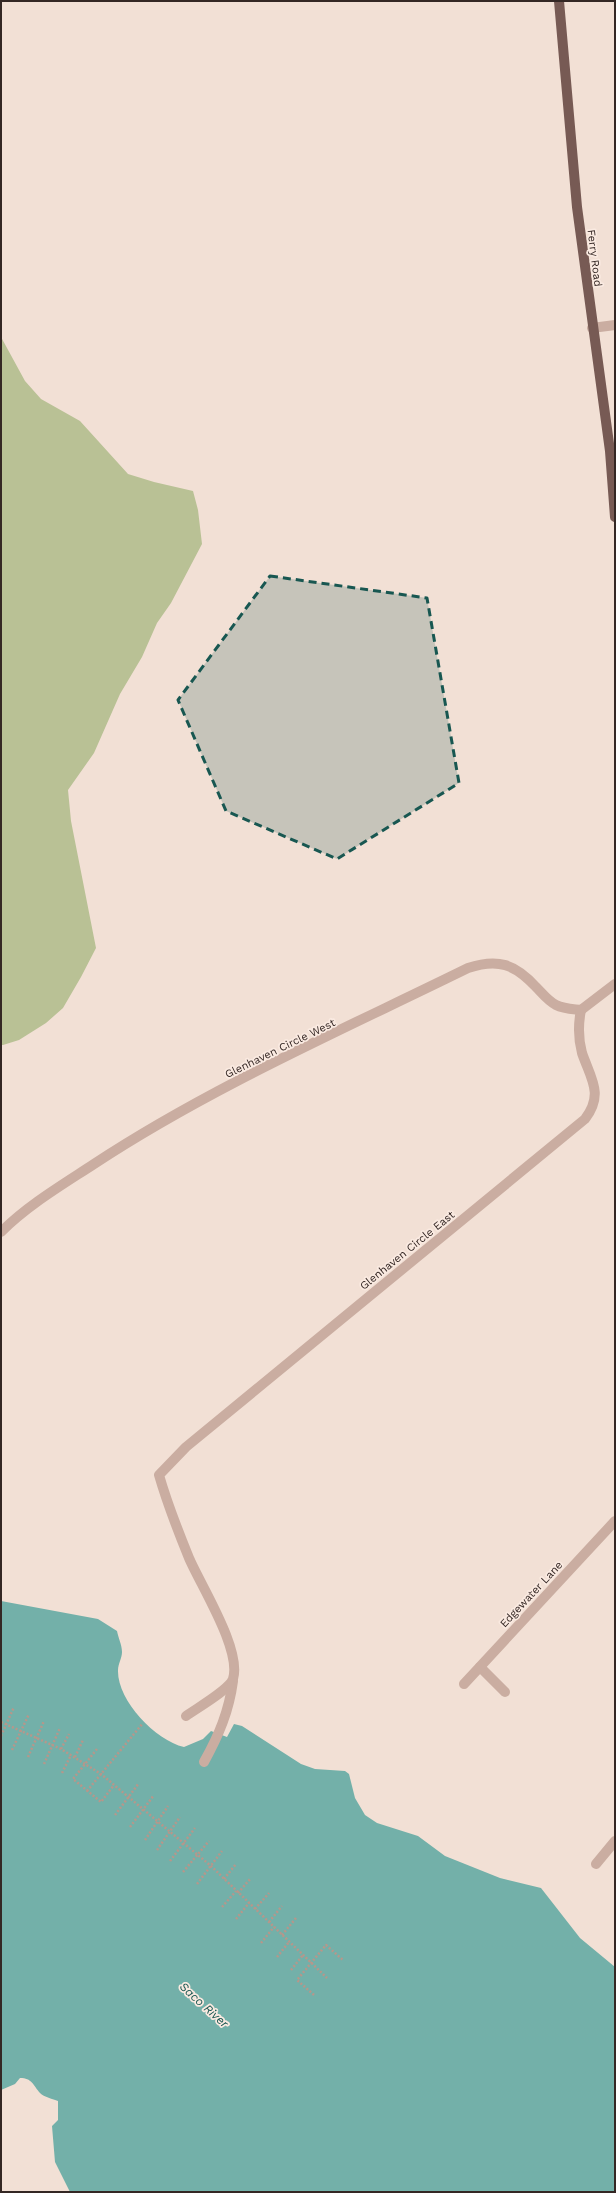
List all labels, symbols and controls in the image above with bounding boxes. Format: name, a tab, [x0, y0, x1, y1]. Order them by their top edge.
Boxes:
street label: Ferry Road	[585, 229, 604, 287]
street label: Glenhaven Circle West	[223, 1016, 338, 1081]
street label: Glenhaven Circle East	[357, 1208, 458, 1293]
street label: Edgewater Lane	[497, 1559, 565, 1630]
water label: Saco River	[177, 1979, 232, 2031]

